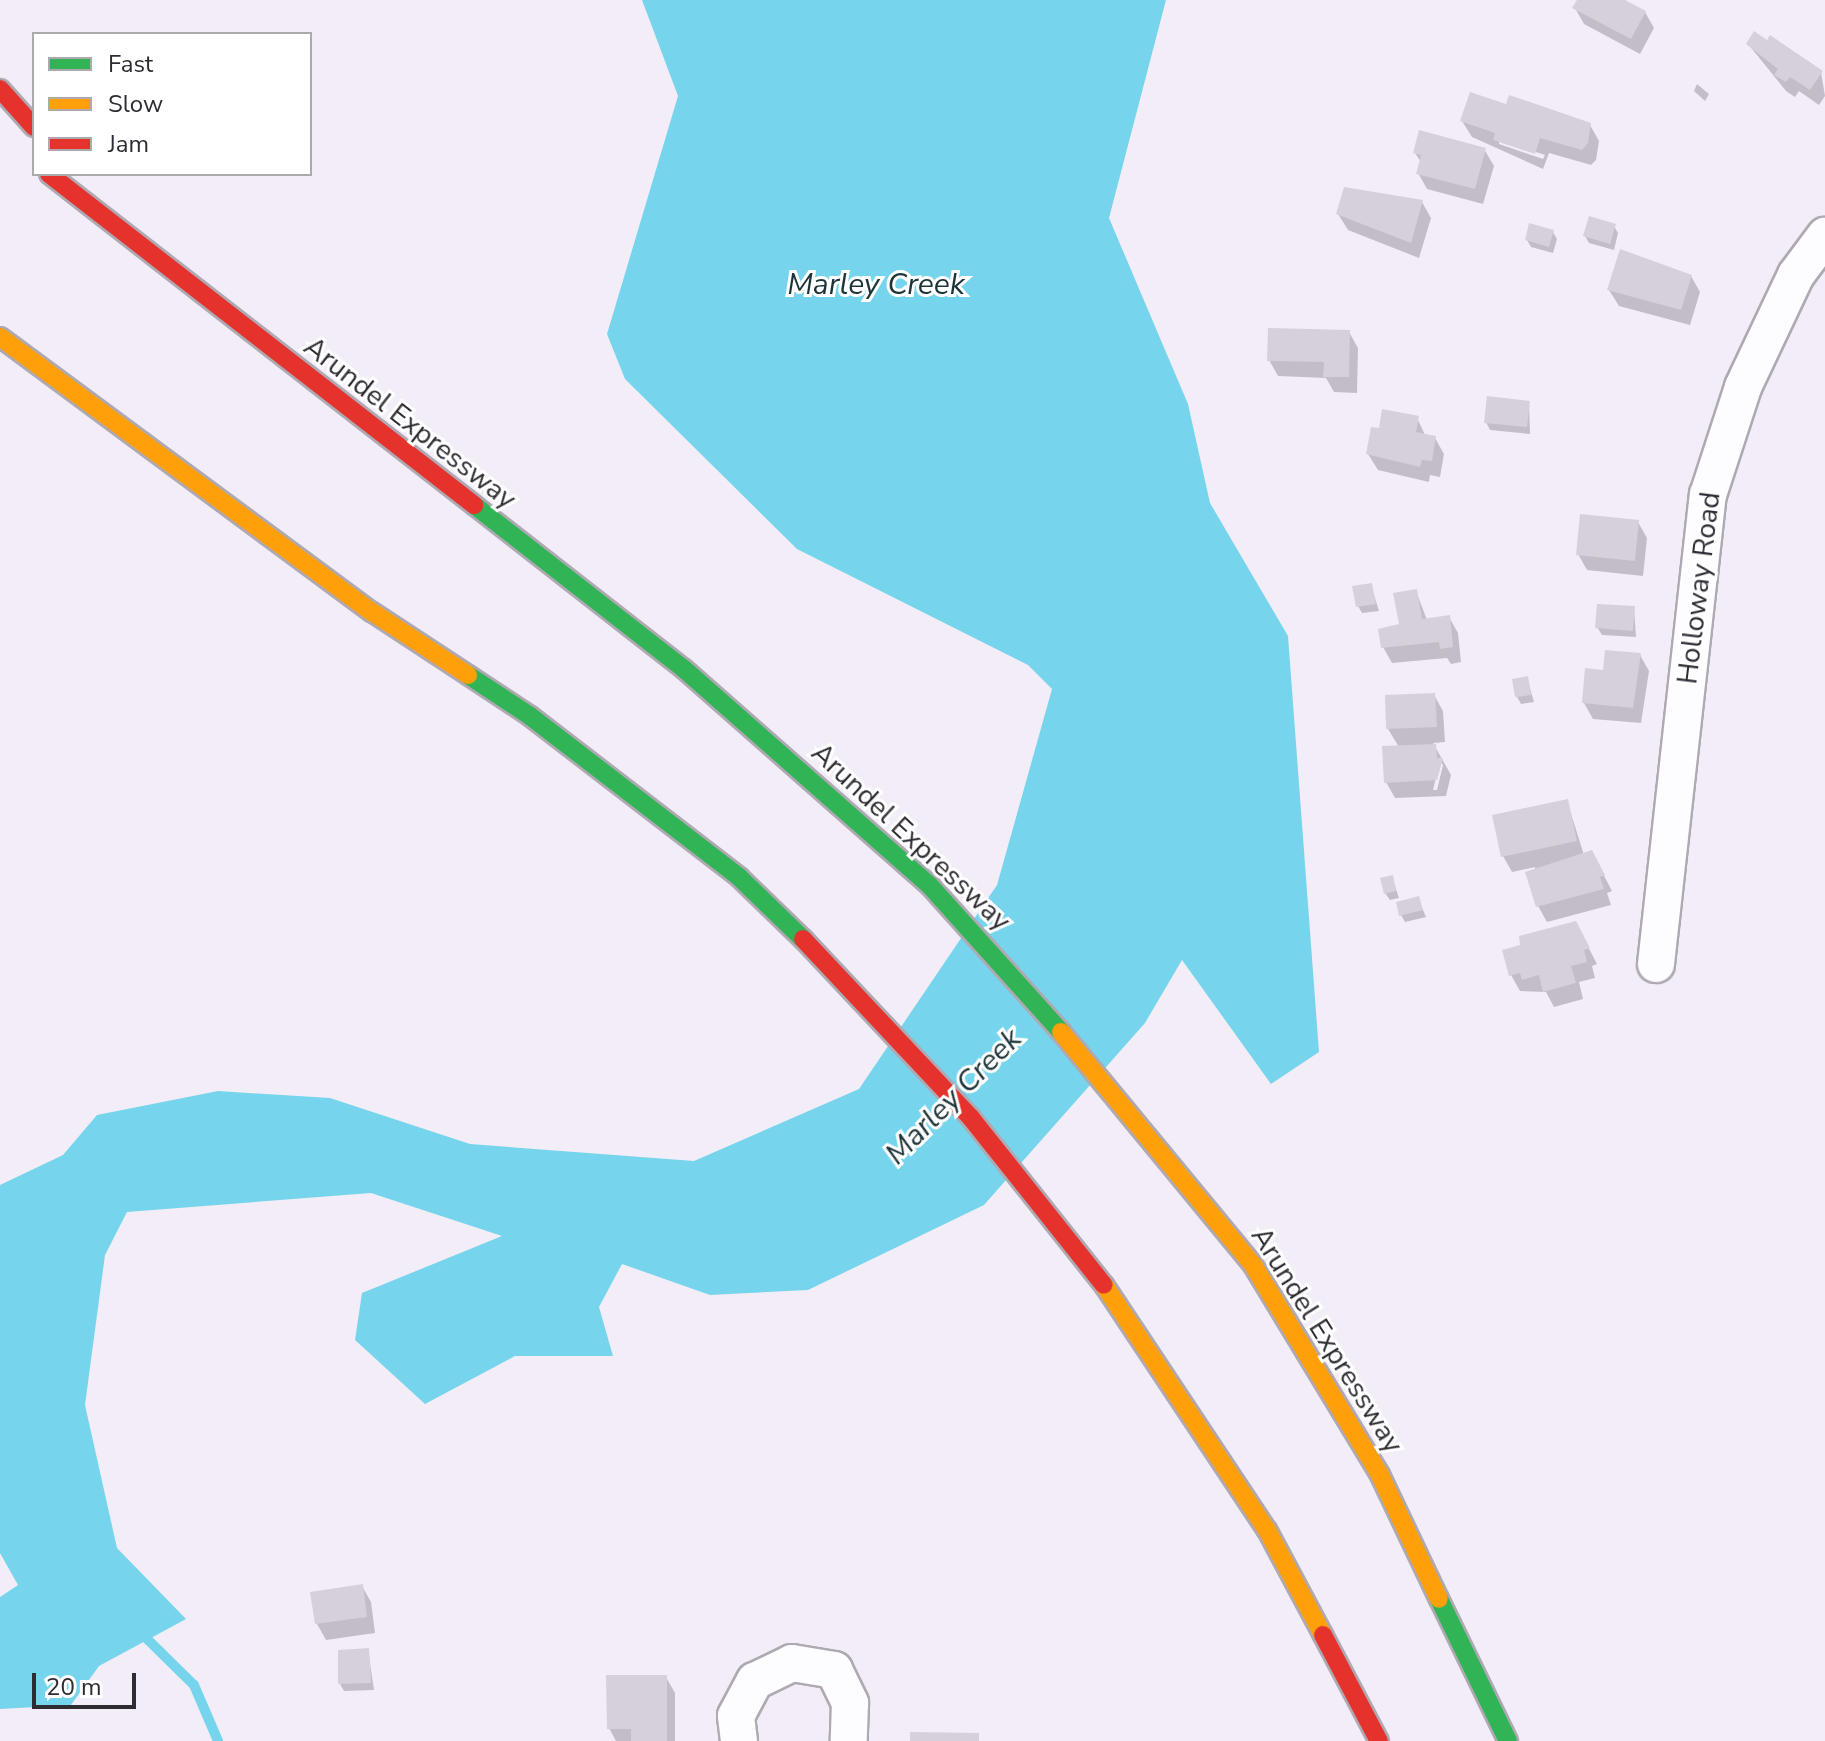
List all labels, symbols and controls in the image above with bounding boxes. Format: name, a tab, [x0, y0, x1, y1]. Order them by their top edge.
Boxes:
legend	[32, 32, 312, 176]
text: Fast	[108, 48, 153, 80]
text: Slow	[108, 88, 163, 120]
text: Jam	[108, 128, 149, 160]
water label: Marley Creek	[787, 267, 965, 303]
street label: Arundel Expressway	[297, 330, 523, 516]
street label: Holloway Road	[1671, 490, 1727, 686]
street label: Arundel Expressway	[805, 736, 1017, 938]
water label: Marley Creek	[878, 1021, 1030, 1173]
street label: Arundel Expressway	[1244, 1221, 1410, 1459]
scale bar	[36, 1657, 140, 1707]
text: 20 m	[46, 1671, 102, 1703]

